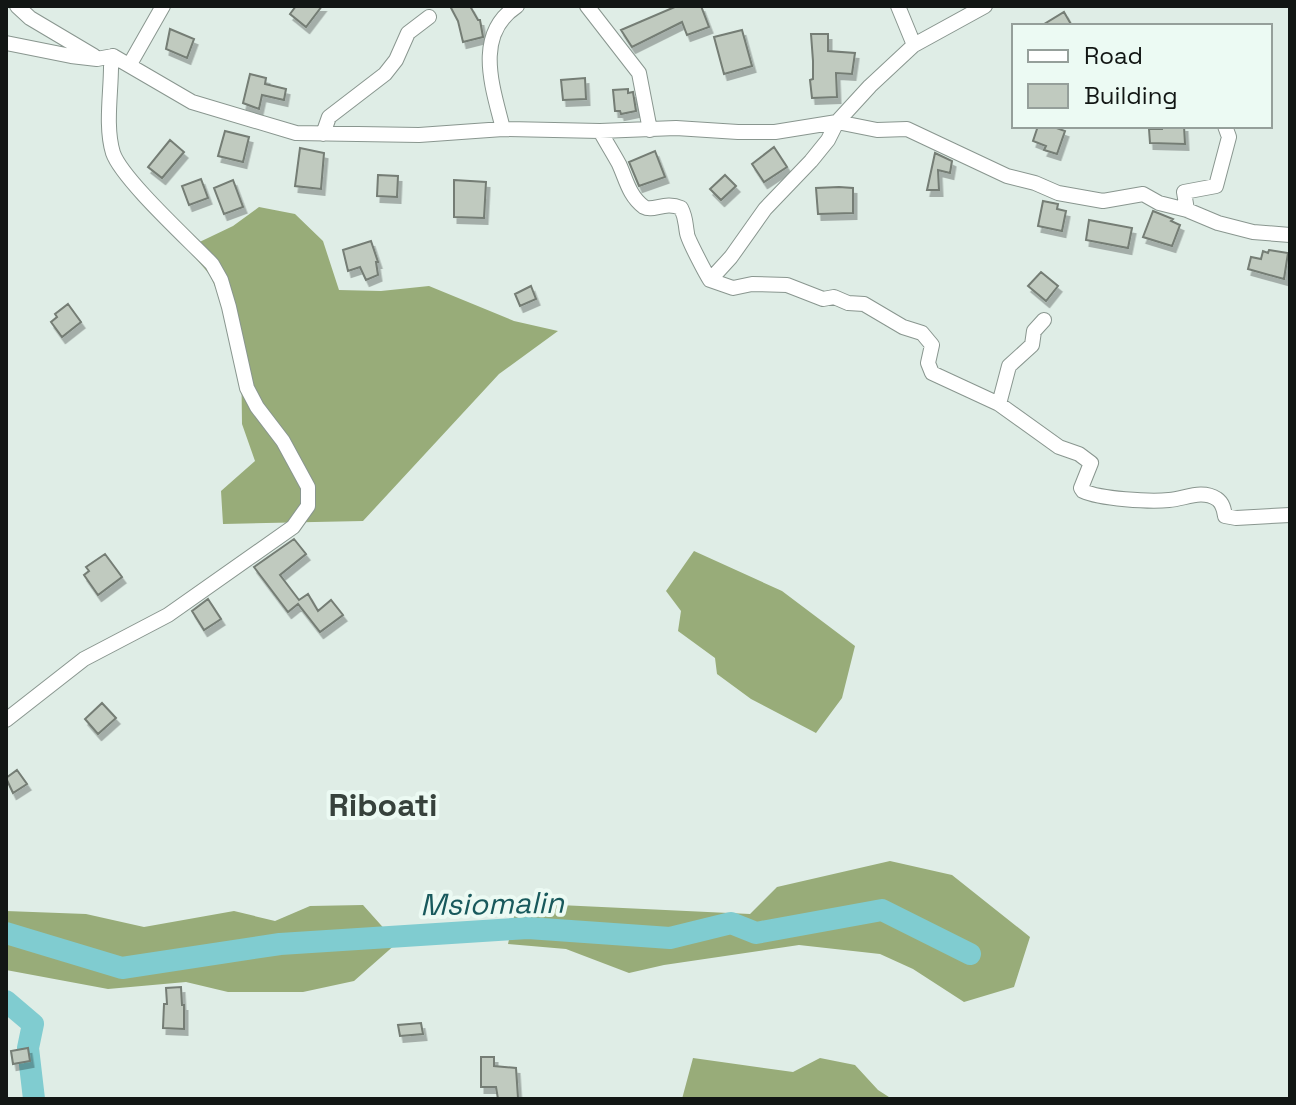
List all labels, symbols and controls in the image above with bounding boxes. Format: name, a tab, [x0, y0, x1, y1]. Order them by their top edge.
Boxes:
legend	[1012, 24, 1272, 128]
text: Road	[1084, 40, 1143, 71]
text: Building	[1084, 80, 1178, 111]
district label: Riboati	[328, 785, 438, 825]
water label: Msiomalin	[420, 883, 565, 924]

